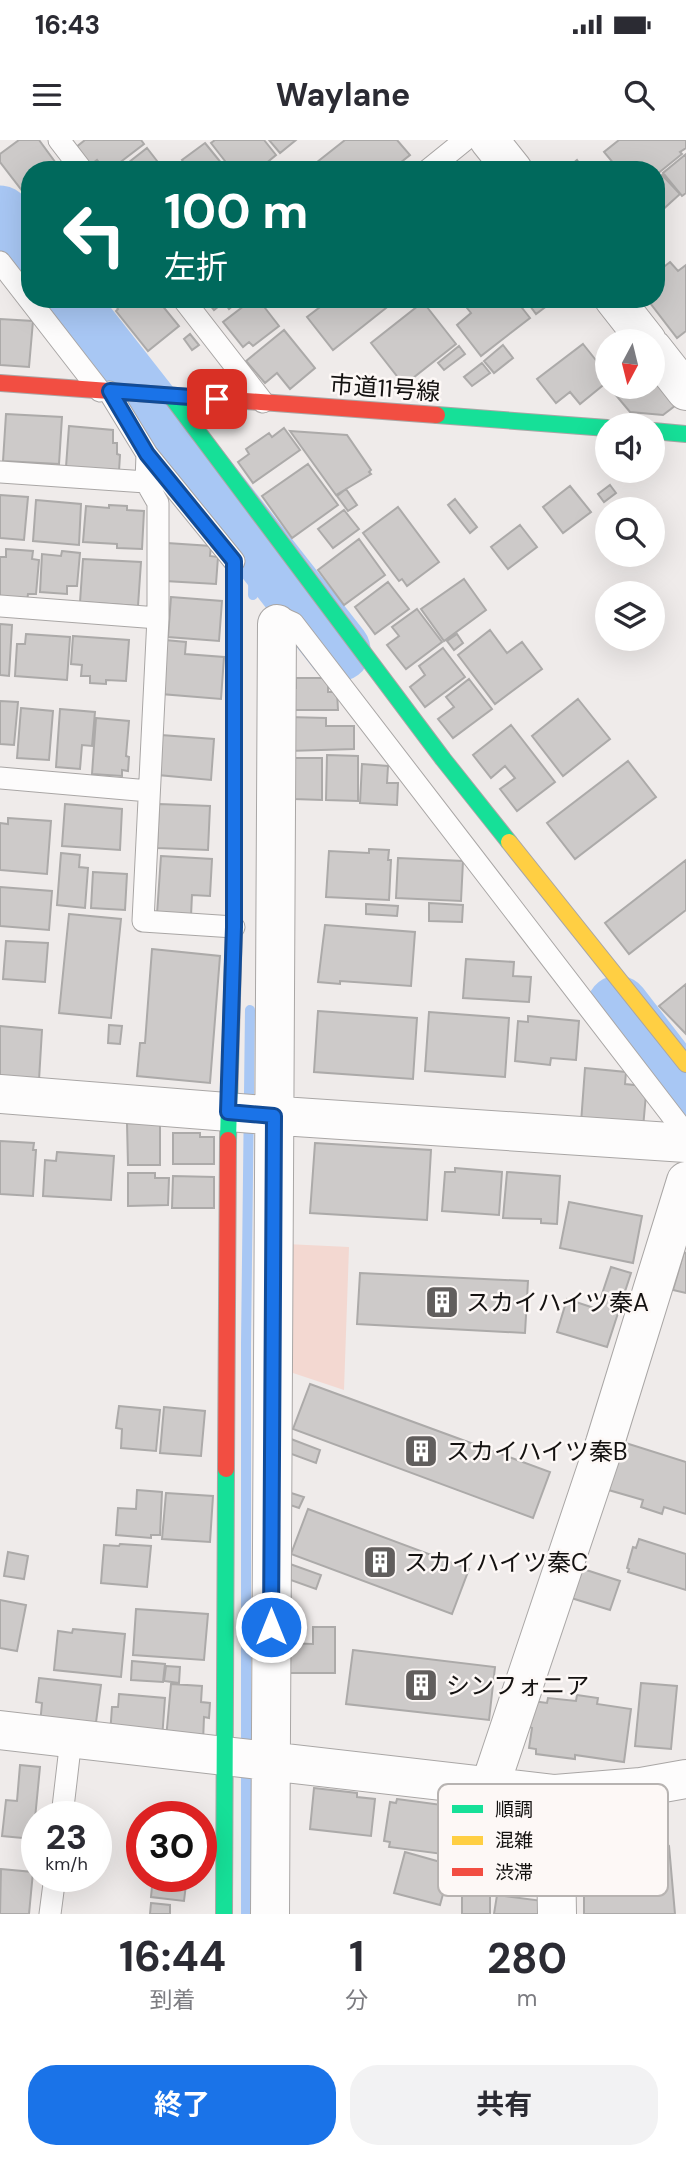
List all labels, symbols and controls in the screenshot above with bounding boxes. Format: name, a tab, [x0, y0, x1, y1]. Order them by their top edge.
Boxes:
text: 16:43	[35, 8, 100, 42]
text: Waylane	[276, 74, 410, 116]
icon: menu	[28, 76, 66, 114]
icon: search	[620, 76, 658, 114]
text: 100 m	[164, 179, 308, 243]
icon: left	[49, 189, 140, 280]
text: 左折	[164, 246, 228, 288]
north arrow	[595, 329, 665, 399]
map controls	[595, 329, 665, 651]
pin	[187, 369, 247, 429]
street label: 市道11号線	[329, 369, 441, 407]
icon: arrive	[198, 380, 236, 418]
button: sound	[595, 413, 665, 483]
button: search	[595, 497, 665, 567]
button: layers	[595, 581, 665, 651]
building icon: スカイハイツ秦A	[423, 1283, 461, 1321]
place label: スカイハイツ秦A	[466, 1287, 649, 1318]
building icon: スカイハイツ秦B	[402, 1432, 440, 1470]
place label: スカイハイツ秦B	[446, 1436, 628, 1467]
building icon: スカイハイツ秦C	[361, 1543, 399, 1581]
place label: スカイハイツ秦C	[404, 1547, 588, 1578]
position arrow	[234, 1590, 308, 1664]
building icon: シンフォニア	[402, 1666, 440, 1704]
place label: シンフォニア	[446, 1670, 589, 1701]
legend	[438, 1784, 668, 1896]
text: 順調	[495, 1797, 533, 1822]
speed limit sign: 30	[126, 1801, 217, 1892]
text: 23	[46, 1814, 87, 1860]
text: 混雑	[495, 1828, 533, 1853]
text: km/h	[45, 1852, 88, 1876]
text: 渋滞	[495, 1860, 533, 1885]
text: 16:44	[119, 1929, 226, 1984]
text: 1	[349, 1929, 364, 1984]
text: 280	[487, 1931, 567, 1986]
text: m	[517, 1983, 537, 2013]
text: 到着	[150, 1985, 196, 2015]
text: 分	[345, 1985, 368, 2015]
button: 終了	[28, 2065, 336, 2145]
button: 共有	[350, 2065, 658, 2145]

